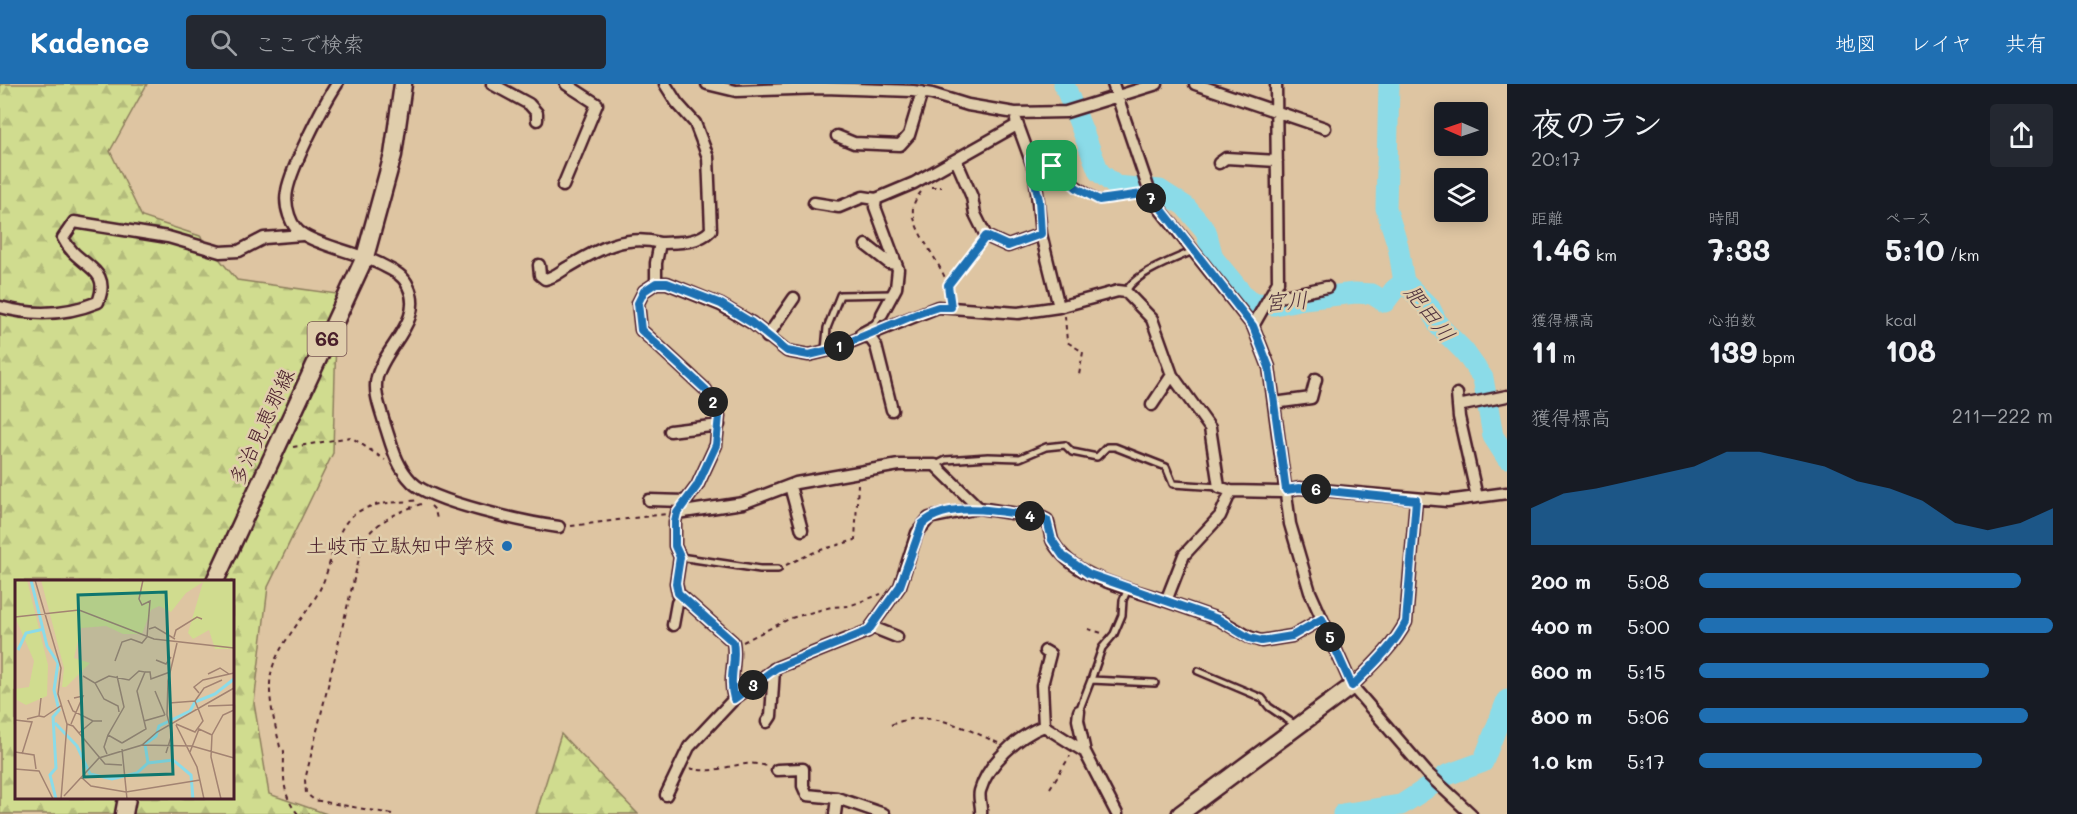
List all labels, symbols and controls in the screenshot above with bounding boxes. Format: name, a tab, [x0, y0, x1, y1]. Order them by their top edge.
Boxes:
search box	[186, 15, 606, 69]
text: Kadence	[30, 24, 150, 60]
icon: search	[207, 26, 240, 59]
text: ここで検索	[255, 29, 365, 58]
text: 地図	[1835, 29, 1877, 56]
text: レイヤ	[1910, 29, 1972, 56]
text: 共有	[2005, 29, 2047, 56]
text: 夜のラン	[1531, 101, 1663, 144]
north arrow	[1434, 102, 1488, 156]
map controls	[1434, 102, 1488, 222]
button: share	[1990, 104, 2053, 167]
pin	[1026, 140, 1077, 191]
text: 20:17	[1531, 145, 1581, 171]
icon: arrive	[1035, 149, 1068, 182]
button: layers	[1434, 168, 1488, 222]
pin: 7	[1136, 183, 1166, 213]
text: 7	[1147, 187, 1155, 208]
text: 距離	[1531, 207, 1563, 228]
text: 時間	[1708, 207, 1740, 228]
text: ペース	[1885, 207, 1932, 228]
text: 1.46	[1531, 229, 1591, 269]
text: 7:33	[1708, 229, 1770, 269]
text: 5:10	[1885, 229, 1945, 269]
text: km	[1591, 244, 1617, 265]
text: /km	[1945, 244, 1979, 265]
water label: 肥田川	[1399, 278, 1462, 348]
water label: 宮川	[1263, 285, 1309, 317]
text: 獲得標高	[1531, 309, 1595, 330]
text: 心拍数	[1708, 309, 1756, 330]
text: kcal	[1885, 309, 1917, 330]
road number: 66	[308, 322, 346, 356]
text: 108	[1885, 330, 1936, 370]
pin: 1	[824, 331, 854, 361]
text: 11	[1531, 331, 1558, 371]
text: 139	[1708, 331, 1757, 371]
text: 1	[835, 335, 843, 356]
text: m	[1558, 346, 1575, 367]
text: bpm	[1757, 346, 1795, 367]
street label: 多治見恵那線	[222, 364, 300, 489]
pin: 2	[698, 387, 728, 417]
text: 2	[709, 391, 717, 412]
text: 211–222 m	[1952, 402, 2053, 428]
text: 獲得標高	[1531, 404, 1611, 430]
pin: 6	[1301, 474, 1331, 504]
text: 6	[1311, 478, 1321, 499]
pin: 4	[1015, 501, 1045, 531]
text: 4	[1025, 505, 1035, 526]
place label: 土岐市立駄知中学校	[306, 531, 495, 558]
marker: 土岐市立駄知中学校	[500, 539, 514, 553]
text: 200 m	[1531, 568, 1591, 594]
text: 5:08	[1627, 568, 1669, 594]
inset map	[15, 580, 234, 799]
text: 400 m	[1531, 613, 1592, 639]
text: 5:00	[1627, 613, 1670, 639]
pin: 5	[1315, 622, 1345, 652]
text: 5	[1325, 626, 1335, 647]
text: 600 m	[1531, 658, 1592, 684]
text: 5:15	[1627, 658, 1665, 684]
pin: 3	[738, 670, 768, 700]
text: 3	[748, 674, 758, 695]
text: 800 m	[1531, 703, 1592, 729]
text: 5:06	[1627, 703, 1669, 729]
text: 1.0 km	[1531, 748, 1593, 774]
text: 5:17	[1627, 748, 1665, 774]

